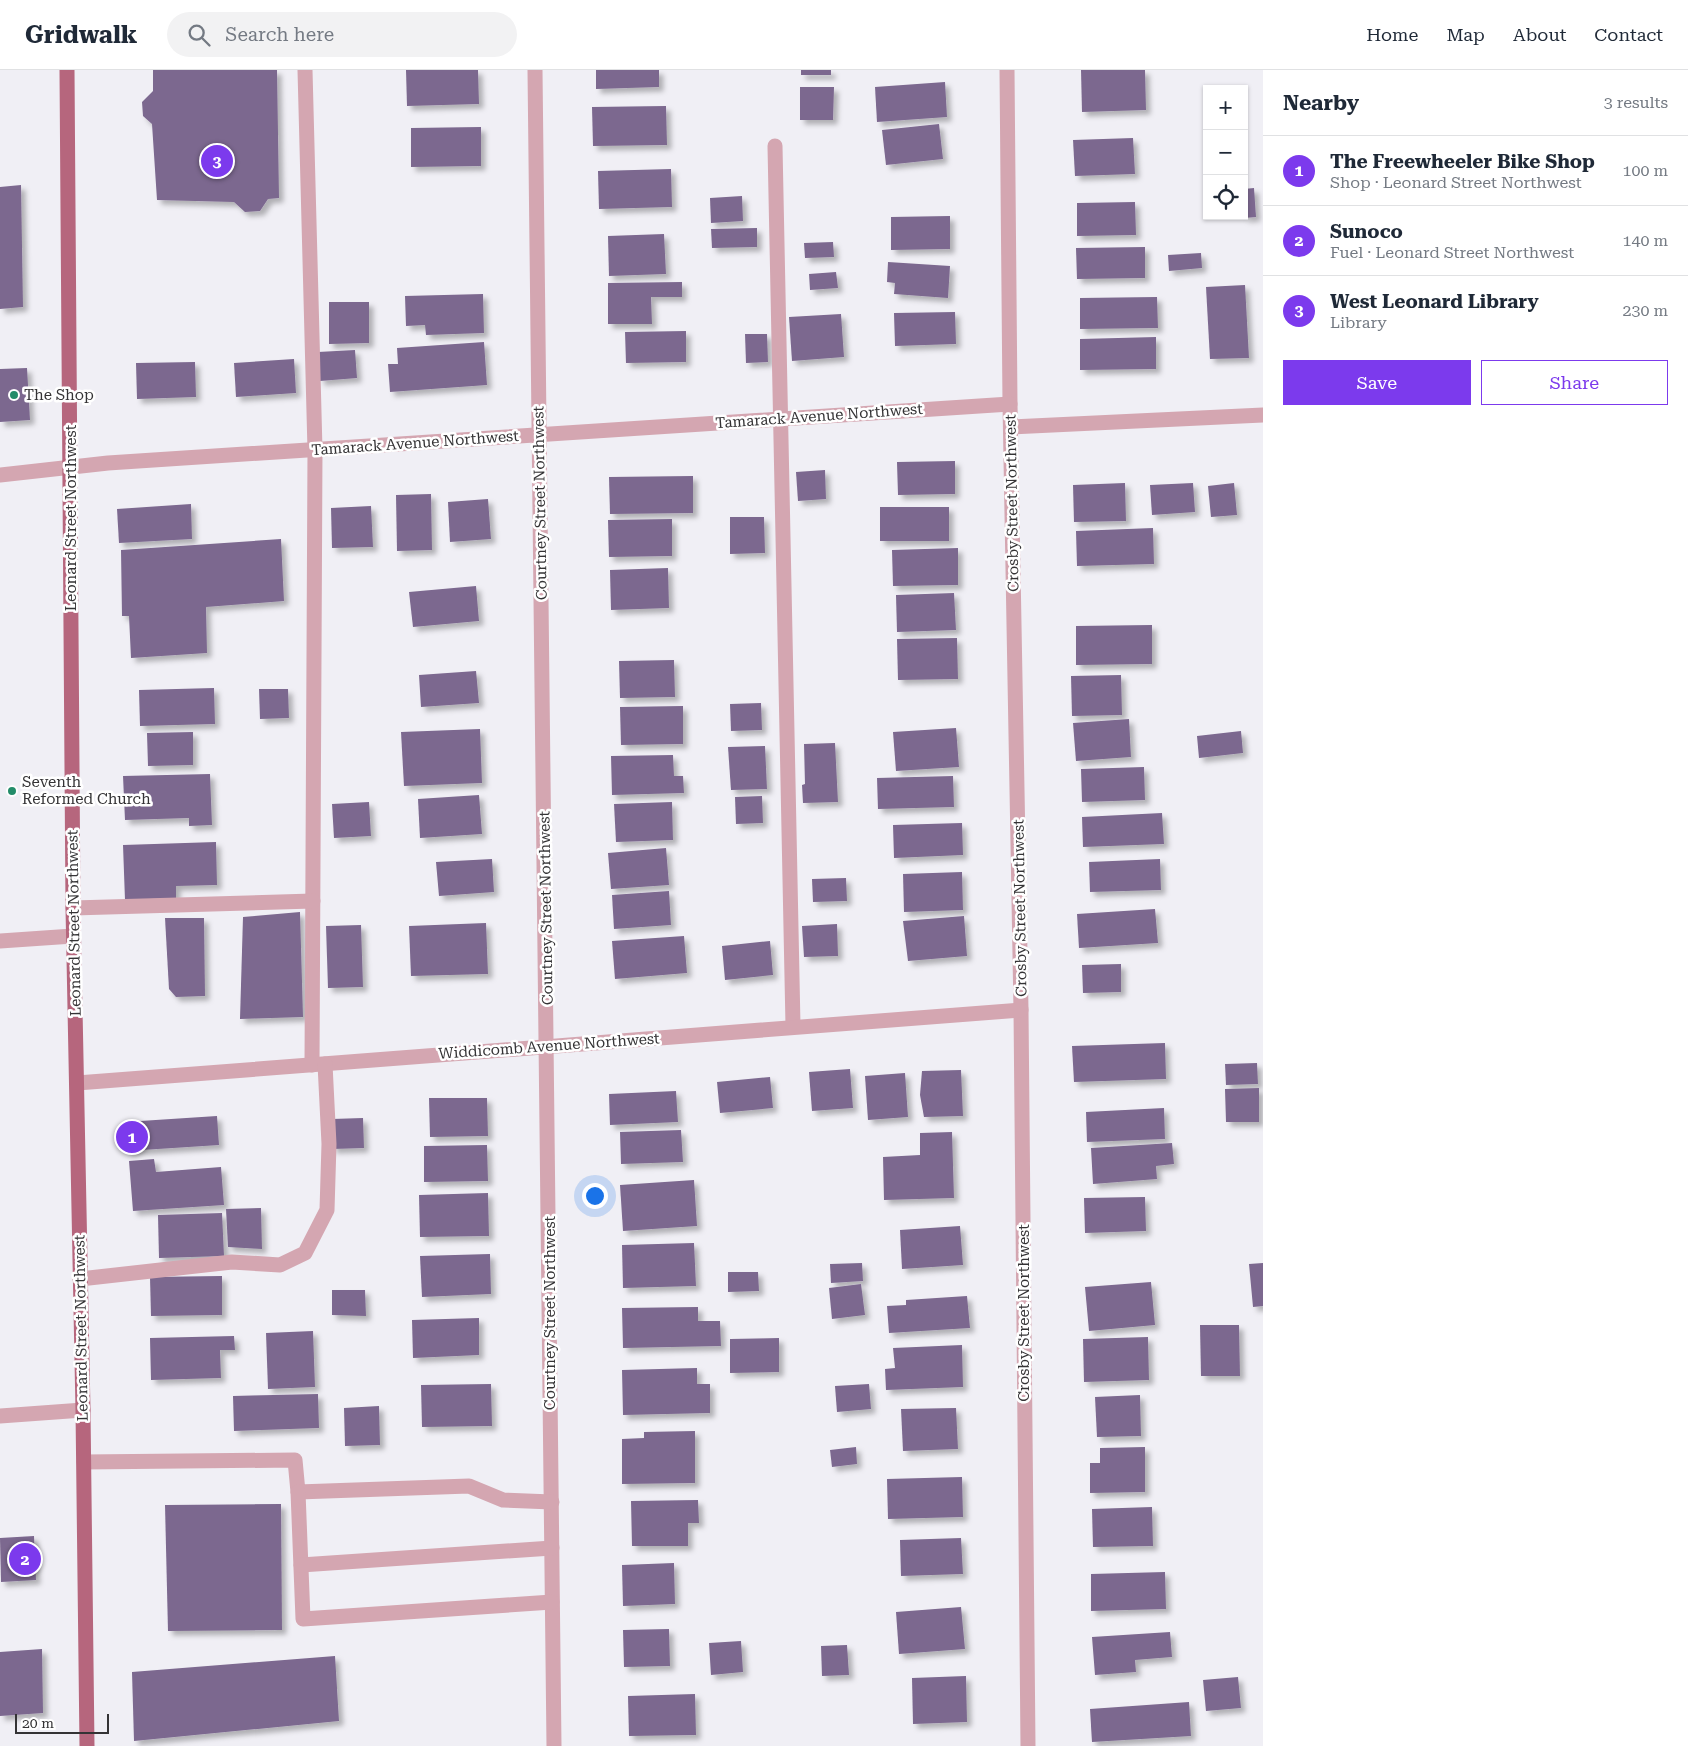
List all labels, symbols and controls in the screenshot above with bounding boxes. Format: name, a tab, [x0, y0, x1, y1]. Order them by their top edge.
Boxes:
search box	[167, 12, 517, 57]
text: Gridwalk	[25, 21, 137, 49]
icon: search	[185, 21, 213, 49]
text: Search here	[225, 23, 334, 46]
text: Home	[1366, 24, 1418, 45]
text: Map	[1446, 24, 1485, 45]
text: About	[1513, 24, 1566, 45]
text: Contact	[1594, 24, 1663, 45]
map controls	[1203, 85, 1248, 220]
button: +	[1203, 85, 1248, 130]
text: Nearby	[1283, 91, 1359, 115]
text: 3 results	[1604, 93, 1668, 112]
button: −	[1203, 130, 1248, 175]
pin: 3	[201, 142, 233, 180]
text: The Freewheeler Bike Shop	[1330, 150, 1595, 173]
text: 1	[1295, 161, 1303, 180]
text: 100 m	[1622, 161, 1668, 180]
text: Shop · Leonard Street Northwest	[1330, 173, 1582, 192]
button: locate	[1203, 175, 1248, 220]
text: Sunoco	[1330, 220, 1403, 243]
text: 2	[1295, 231, 1303, 250]
text: 140 m	[1622, 231, 1668, 250]
text: Fuel · Leonard Street Northwest	[1330, 243, 1574, 262]
text: West Leonard Library	[1330, 290, 1539, 313]
text: 3	[1295, 301, 1303, 320]
text: 230 m	[1622, 301, 1668, 320]
text: Library	[1330, 313, 1387, 332]
button: Save	[1283, 360, 1471, 405]
button: Share	[1481, 360, 1668, 405]
place label: The Shop	[24, 386, 94, 404]
marker: The Shop	[8, 389, 20, 401]
street label: Tamarack Avenue Northwest	[715, 400, 924, 432]
street label: Courtney Street Northwest	[529, 405, 551, 600]
street label: Crosby Street Northwest	[1001, 414, 1023, 592]
street label: Leonard Street Northwest	[62, 424, 80, 611]
street label: Tamarack Avenue Northwest	[311, 427, 520, 459]
place label: Seventh Reformed Church	[22, 773, 151, 808]
marker: Seventh Reformed Church	[6, 785, 18, 797]
street label: Courtney Street Northwest	[535, 810, 557, 1005]
street label: Crosby Street Northwest	[1009, 819, 1031, 997]
street label: Leonard Street Northwest	[63, 829, 85, 1016]
street label: Widdicomb Avenue Northwest	[438, 1029, 661, 1063]
pin: 1	[116, 1118, 148, 1156]
your location	[582, 1183, 608, 1209]
street label: Courtney Street Northwest	[541, 1215, 559, 1410]
street label: Crosby Street Northwest	[1015, 1224, 1033, 1402]
street label: Leonard Street Northwest	[70, 1234, 92, 1421]
pin: 2	[9, 1540, 41, 1578]
scale bar	[15, 1711, 109, 1734]
text: 20 m	[22, 1715, 54, 1731]

